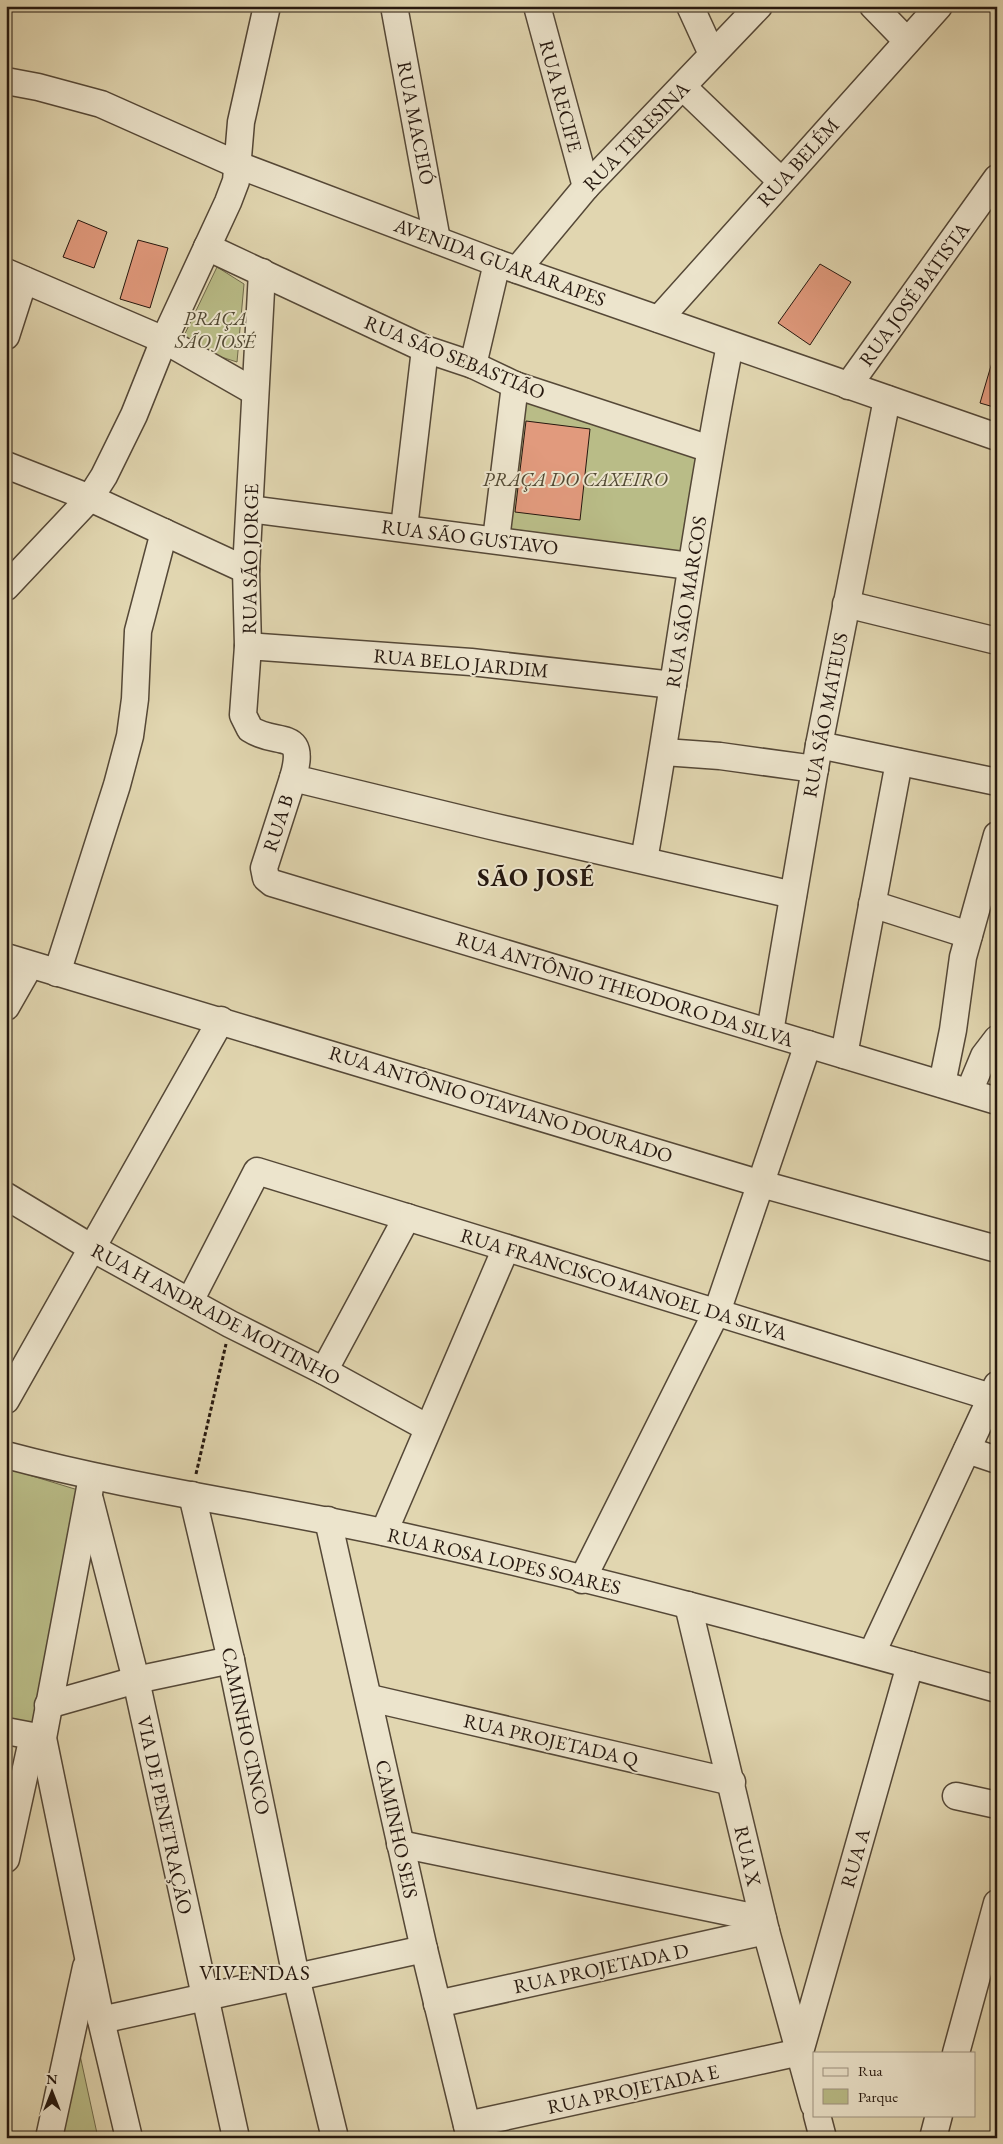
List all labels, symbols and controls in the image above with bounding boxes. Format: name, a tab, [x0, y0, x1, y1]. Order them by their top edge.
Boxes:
street label: RUA RECIFE	[534, 37, 588, 155]
street label: RUA MACEIÓ	[391, 59, 441, 187]
street label: RUA TERESINA	[577, 75, 695, 196]
street label: RUA BELÉM	[751, 112, 845, 212]
street label: AVENIDA GUARARAPES	[390, 211, 609, 312]
street label: RUA JOSÉ BATISTA	[853, 217, 975, 371]
park label: PRAÇA SÃO JOSÉ	[174, 305, 257, 354]
street label: RUA SÃO SEBASTIÃO	[361, 309, 549, 405]
park label: PRAÇA DO CAXEIRO	[482, 466, 668, 492]
street label: RUA SÃO JORGE	[236, 483, 264, 635]
street label: RUA SÃO GUSTAVO	[380, 513, 560, 561]
street label: RUA SÃO MARCOS	[660, 514, 712, 690]
street label: RUA SÃO MATEUS	[796, 630, 854, 800]
street label: RUA BELO JARDIM	[372, 642, 550, 684]
street label: RUA B	[257, 791, 299, 855]
district label: SÃO JOSÉ	[477, 861, 595, 893]
street label: RUA ANTÔNIO THEODORO DA SILVA	[453, 925, 797, 1053]
street label: RUA ANTÔNIO OTAVIANO DOURADO	[326, 1039, 676, 1169]
street label: RUA FRANCISCO MANOEL DA SILVA	[457, 1222, 791, 1346]
street label: RUA H ANDRADE MOITINHO	[87, 1237, 345, 1391]
street label: RUA ROSA LOPES SOARES	[385, 1521, 623, 1601]
street label: CAMINHO CINCO	[216, 1645, 276, 1817]
street label: RUA PROJETADA Q	[461, 1707, 644, 1773]
street label: VIA DE PENETRAÇÃO	[131, 1713, 199, 1917]
street label: CAMINHO SEIS	[370, 1757, 424, 1901]
street label: RUA X	[728, 1823, 768, 1889]
street label: RUA A	[834, 1825, 876, 1891]
street label: RUA PROJETADA D	[511, 1937, 691, 1999]
district label: VIVENDAS	[199, 1959, 311, 1986]
legend	[813, 2052, 976, 2116]
street label: RUA PROJETADA E	[545, 2058, 721, 2120]
text: Rua	[858, 2061, 883, 2080]
north arrow	[28, 2066, 78, 2116]
text: N	[46, 2070, 58, 2088]
text: Parque	[858, 2087, 898, 2106]

